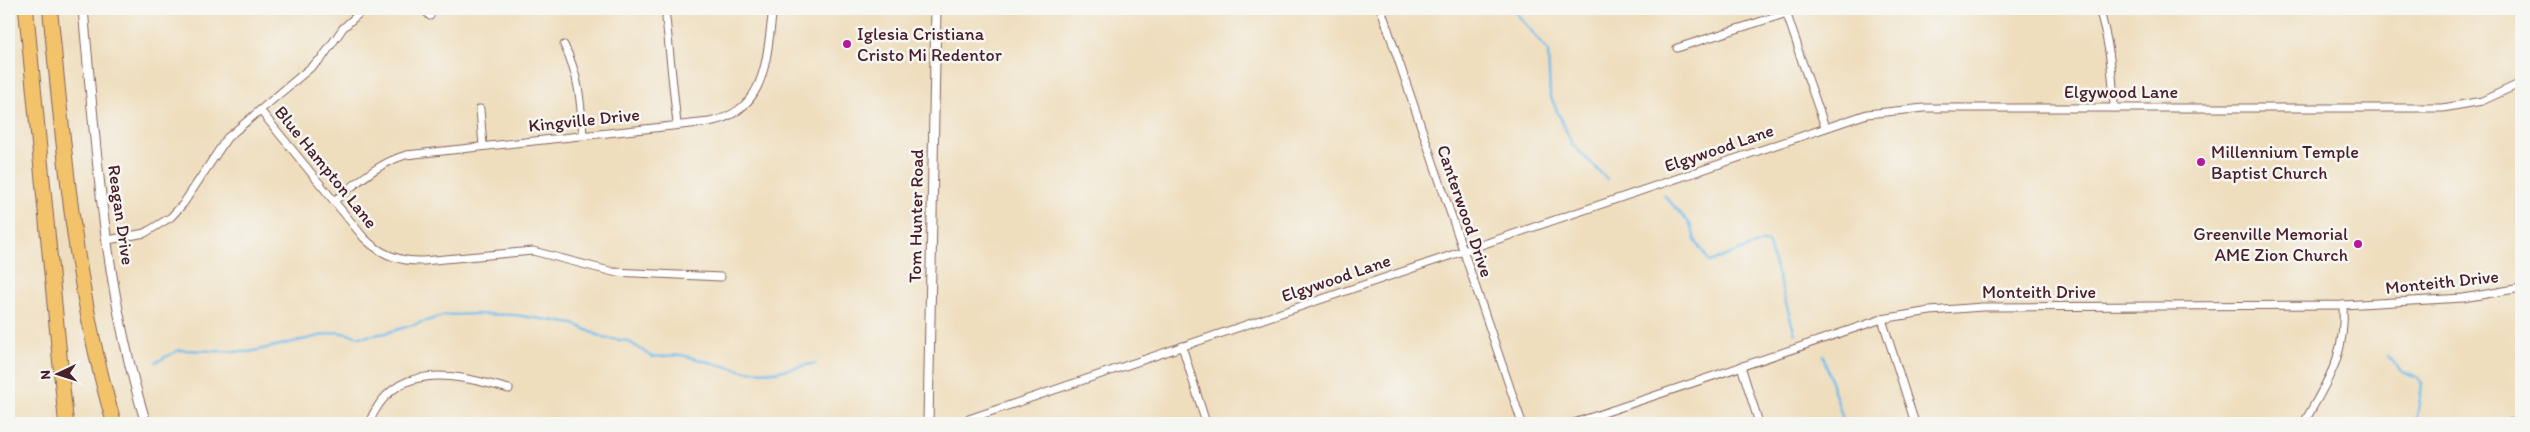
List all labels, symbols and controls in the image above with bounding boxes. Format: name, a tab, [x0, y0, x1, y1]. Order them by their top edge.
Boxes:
place label: Iglesia Cristiana Cristo Mi Redentor	[857, 23, 1003, 66]
marker: Iglesia Cristiana Cristo Mi Redentor	[841, 38, 853, 50]
street label: Elgywood Lane	[2064, 81, 2178, 103]
street label: Blue Hampton Lane	[270, 101, 382, 233]
street label: Kingville Drive	[527, 103, 641, 137]
street label: Elgywood Lane	[1661, 119, 1777, 177]
place label: Millennium Temple Baptist Church	[2211, 141, 2359, 184]
street label: Canterwood Drive	[1432, 142, 1498, 280]
street label: Tom Hunter Road	[904, 149, 928, 283]
marker: Millennium Temple Baptist Church	[2195, 156, 2207, 168]
street label: Reagan Drive	[103, 163, 139, 267]
place label: Greenville Memorial AME Zion Church	[2193, 223, 2348, 266]
marker: Greenville Memorial AME Zion Church	[2352, 238, 2364, 250]
street label: Elgywood Lane	[1278, 249, 1394, 307]
street label: Monteith Drive	[2384, 265, 2500, 299]
street label: Monteith Drive	[1982, 281, 2096, 303]
north arrow	[32, 350, 82, 400]
text: N	[37, 370, 54, 380]

